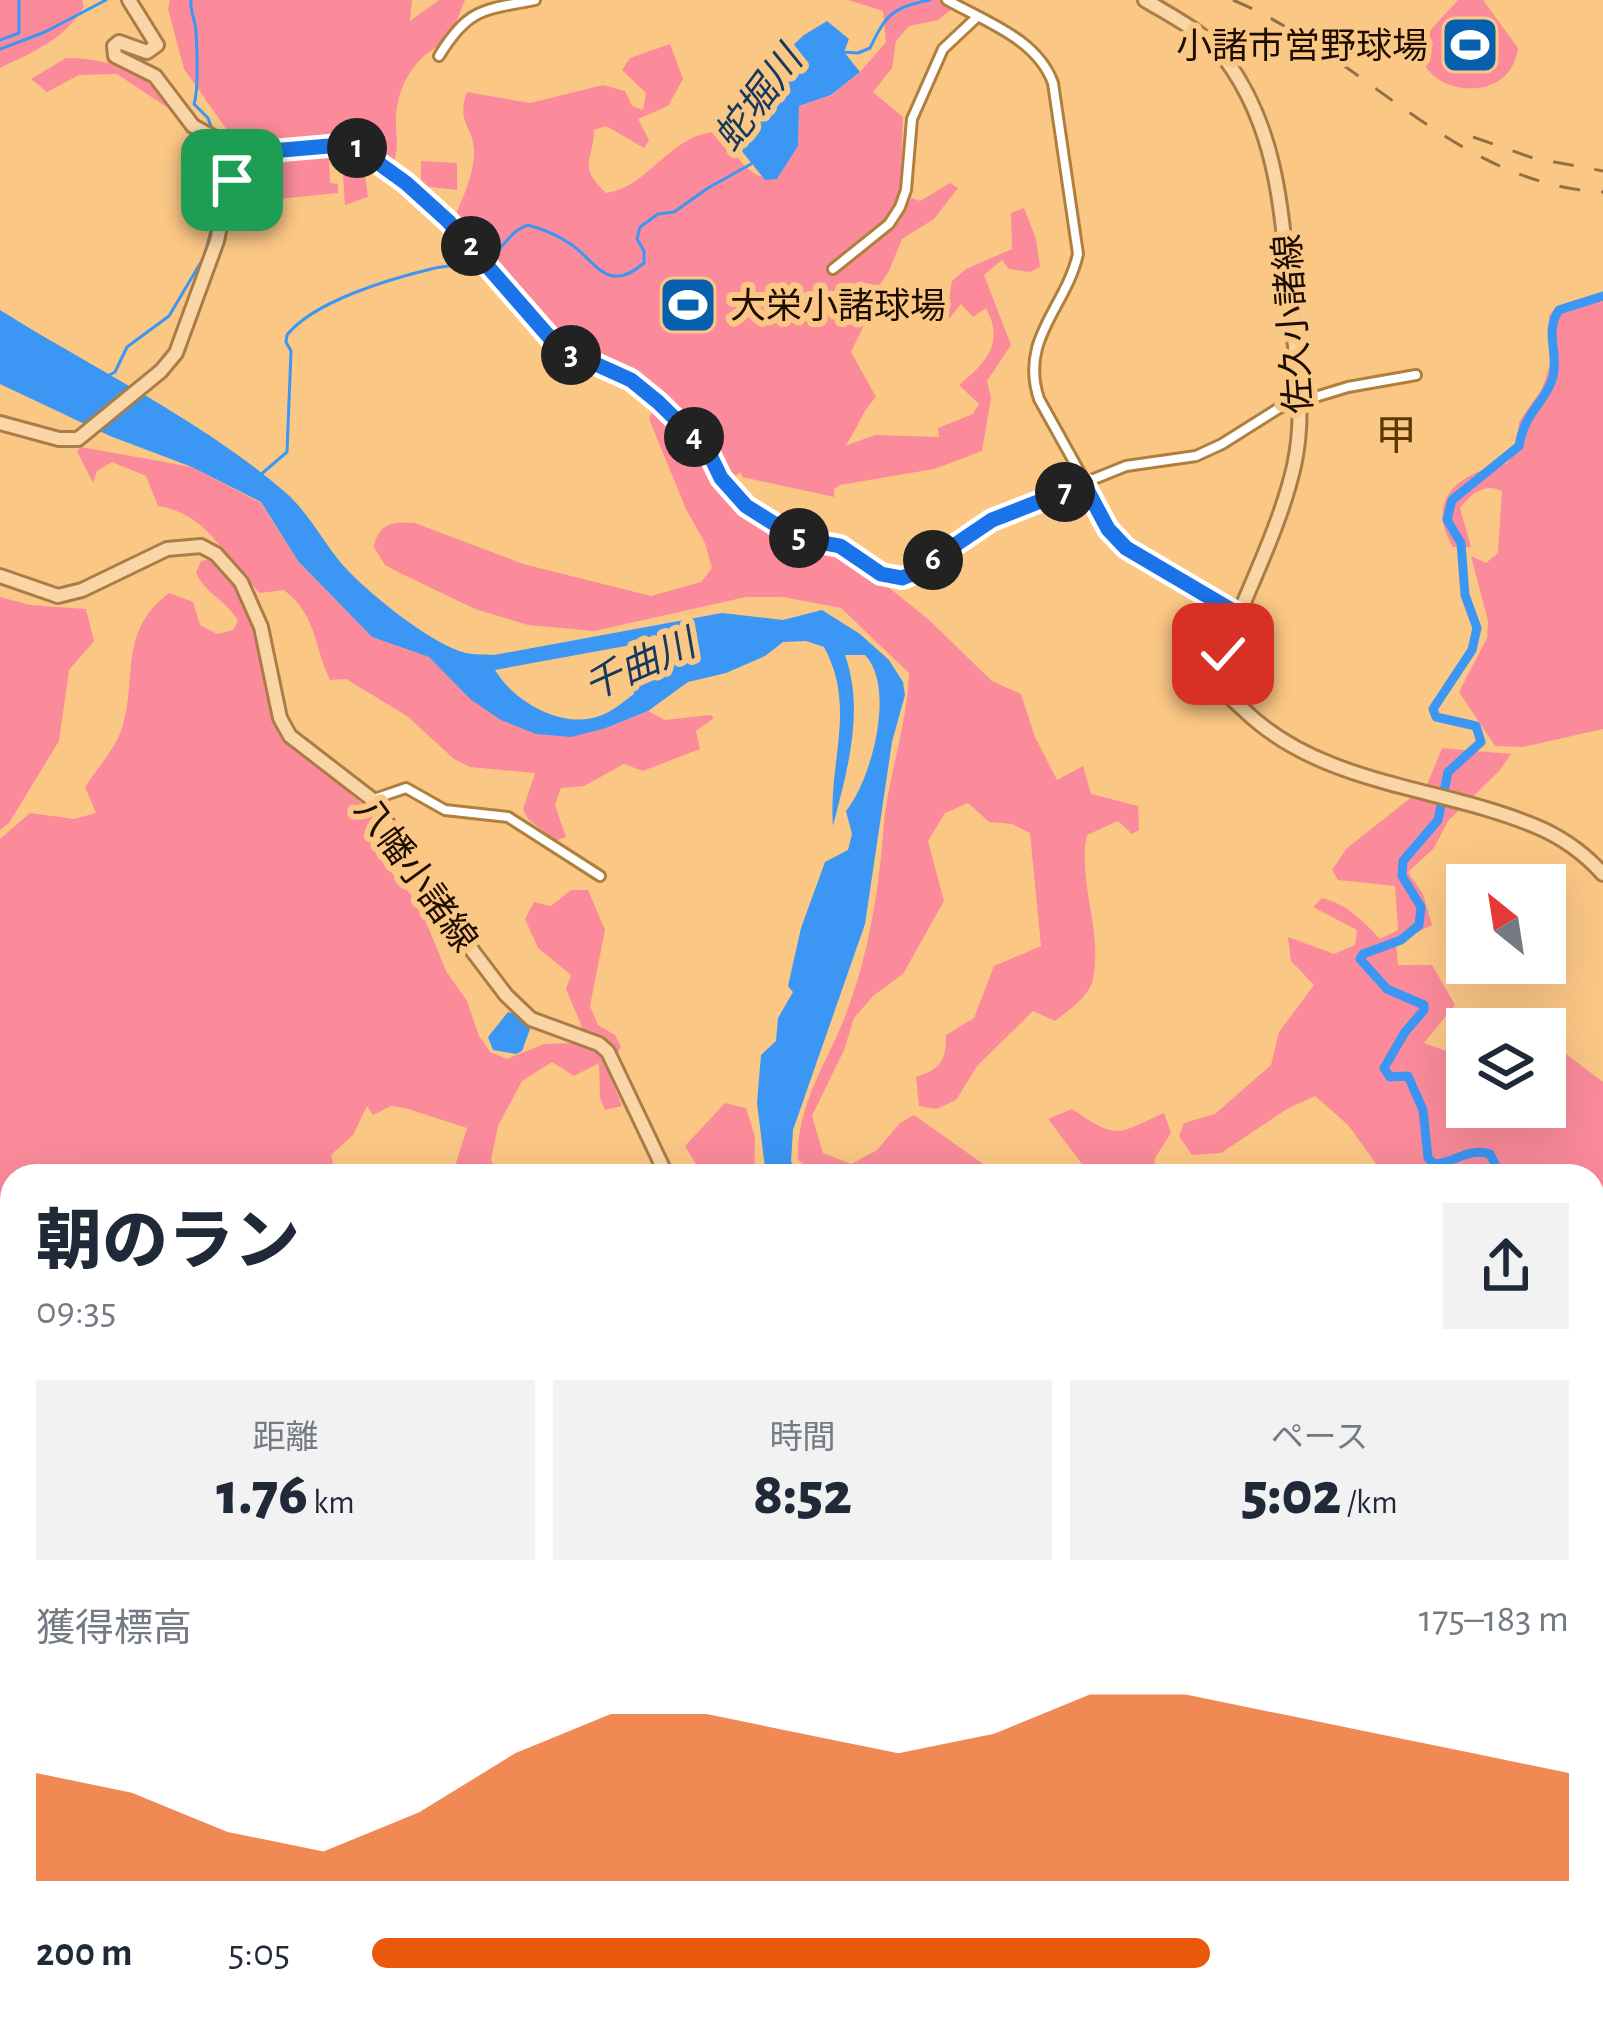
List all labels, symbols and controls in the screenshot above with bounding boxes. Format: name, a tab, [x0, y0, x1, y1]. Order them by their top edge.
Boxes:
sports icon: 小諸市営野球場	[1439, 14, 1501, 76]
place label: 小諸市営野球場	[1176, 27, 1428, 65]
water label: 蛇堀川	[707, 37, 812, 158]
pin: 1	[327, 118, 387, 178]
pin	[181, 129, 283, 231]
text: 1	[351, 131, 363, 164]
icon: arrive	[199, 147, 265, 213]
pin: 2	[441, 216, 501, 276]
text: 2	[463, 229, 479, 262]
street label: 佐久小諸線	[1268, 233, 1318, 415]
sports icon: 大栄小諸球場	[657, 274, 719, 336]
place label: 大栄小諸球場	[730, 287, 946, 325]
pin: 3	[541, 325, 601, 385]
text: 3	[564, 338, 578, 371]
pin: 4	[664, 407, 724, 467]
district label: 甲	[1375, 416, 1417, 458]
text: 4	[686, 420, 702, 453]
pin: 7	[1035, 462, 1095, 522]
text: 7	[1058, 475, 1072, 508]
pin: 5	[769, 508, 829, 568]
text: 5	[792, 521, 806, 554]
pin: 6	[903, 530, 963, 590]
text: 6	[925, 543, 941, 576]
pin	[1172, 603, 1274, 705]
water label: 千曲川	[578, 621, 705, 708]
icon: check	[1190, 621, 1256, 687]
street label: 八幡小諸線	[348, 791, 484, 959]
north arrow	[1446, 864, 1566, 984]
map controls	[1446, 864, 1566, 1128]
button: layers	[1446, 1008, 1566, 1128]
button: share	[1443, 1203, 1569, 1329]
text: 朝のラン	[36, 1210, 300, 1276]
text: 09:35	[36, 1292, 116, 1331]
text: 距離	[253, 1422, 319, 1455]
text: 時間	[770, 1422, 836, 1455]
text: ペース	[1271, 1422, 1368, 1455]
text: 1.76	[216, 1465, 308, 1525]
text: 8:52	[753, 1465, 852, 1525]
text: 5:02	[1241, 1465, 1341, 1525]
text: km	[308, 1487, 355, 1520]
text: /km	[1341, 1487, 1398, 1520]
text: 175–183 m	[1419, 1600, 1569, 1639]
text: 獲得標高	[36, 1610, 192, 1649]
text: 200 m	[36, 1934, 132, 1973]
text: 5:05	[228, 1934, 290, 1973]

